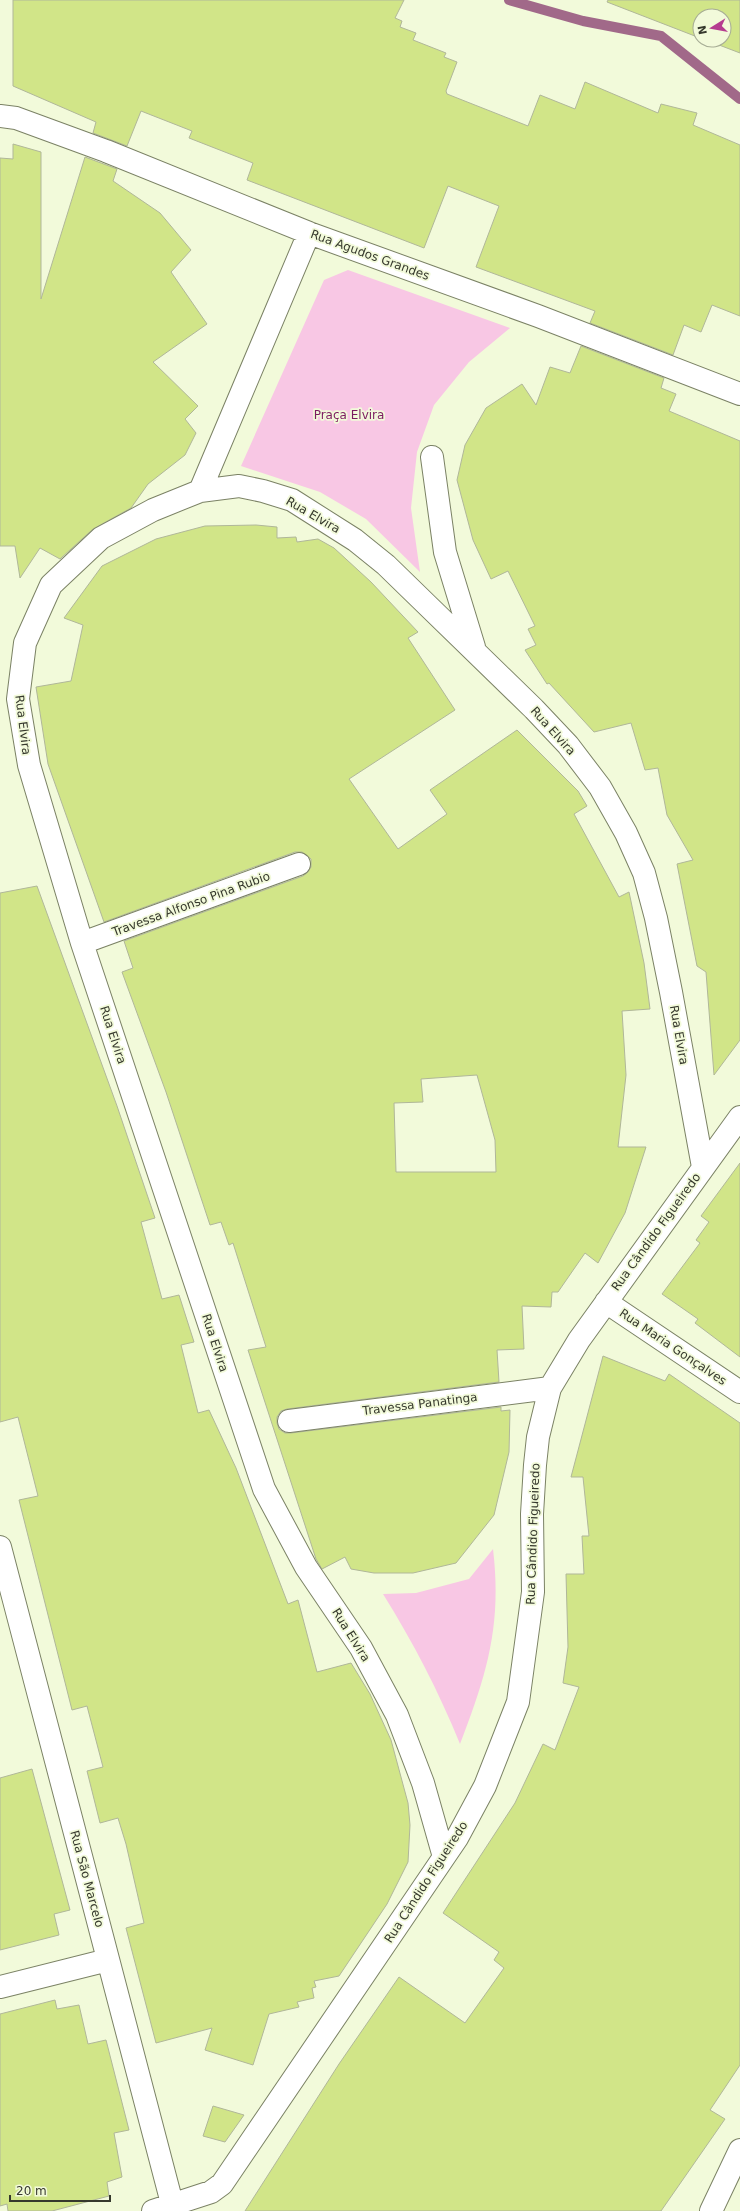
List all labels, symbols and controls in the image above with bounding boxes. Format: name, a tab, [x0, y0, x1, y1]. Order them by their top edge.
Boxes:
north arrow	[692, 8, 732, 48]
text: N	[695, 24, 710, 36]
street label: Rua Agudos Grandes	[309, 227, 431, 283]
park label: Praça Elvira	[314, 408, 384, 422]
street label: Rua Elvira	[283, 494, 343, 536]
street label: Rua Elvira	[12, 694, 34, 756]
street label: Rua Elvira	[528, 704, 578, 758]
street label: Travessa Alfonso Pina Rubio	[109, 869, 272, 939]
street label: Rua Elvira	[97, 1004, 129, 1066]
street label: Rua Elvira	[667, 1004, 691, 1066]
street label: Rua Cândido Figueiredo	[609, 1170, 703, 1294]
street label: Rua Maria Gonçalves	[617, 1306, 729, 1388]
street label: Rua Elvira	[199, 1312, 231, 1374]
street label: Travessa Panatinga	[361, 1390, 478, 1418]
street label: Rua Cândido Figueiredo	[524, 1463, 542, 1605]
street label: Rua Elvira	[329, 1606, 373, 1664]
street label: Rua Cândido Figueiredo	[381, 1819, 471, 1945]
street label: Rua São Marcelo	[67, 1829, 107, 1929]
scale bar	[10, 2177, 110, 2203]
text: 20 m	[16, 2184, 47, 2198]

